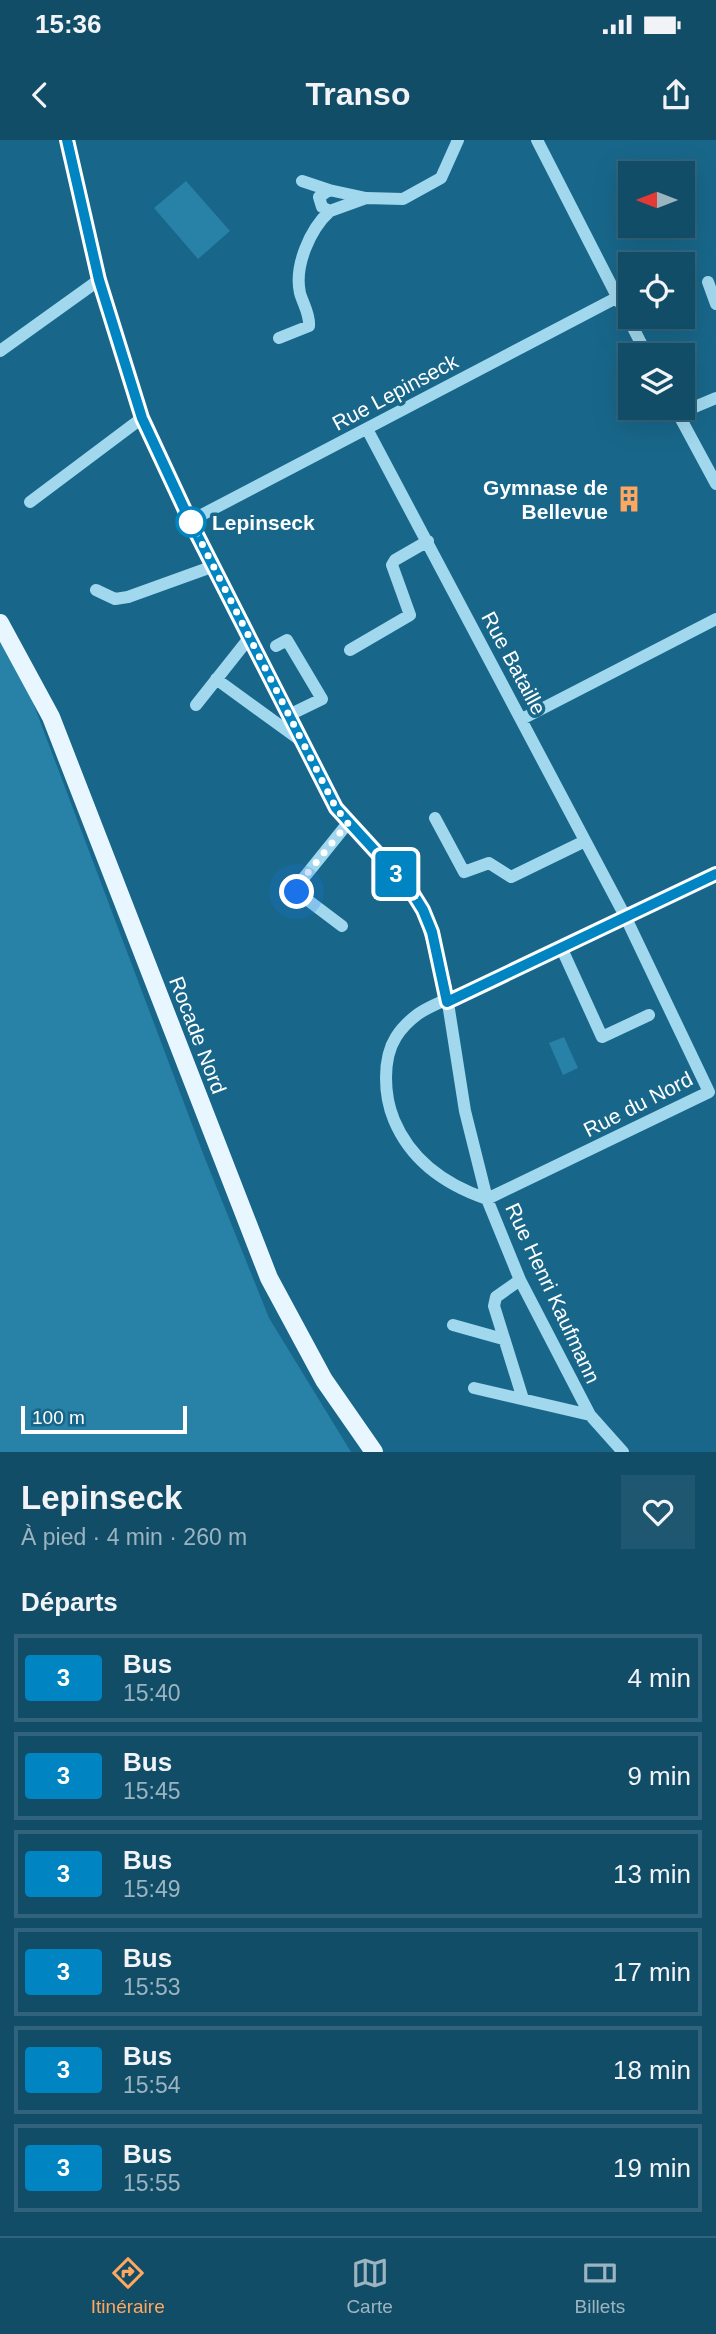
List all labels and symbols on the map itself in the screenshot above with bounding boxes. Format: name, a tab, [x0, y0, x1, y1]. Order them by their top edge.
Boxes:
north arrow	[618, 161, 695, 238]
street label: Rue Lepinseck	[328, 349, 462, 435]
place label: Gymnase de Bellevue	[483, 476, 608, 523]
building icon: Gymnase de Bellevue	[614, 484, 644, 514]
marker: Lepinseck	[176, 507, 206, 537]
place label: Lepinseck	[212, 511, 315, 534]
street label: Rue Bataille	[477, 608, 551, 718]
line badge: 3	[373, 851, 419, 897]
your location	[279, 874, 314, 909]
street label: Rocade Nord	[165, 973, 231, 1097]
street label: Rue du Nord	[580, 1067, 696, 1141]
street label: Rue Henri Kaufmann	[501, 1199, 605, 1387]
scale bar	[21, 1403, 187, 1435]

